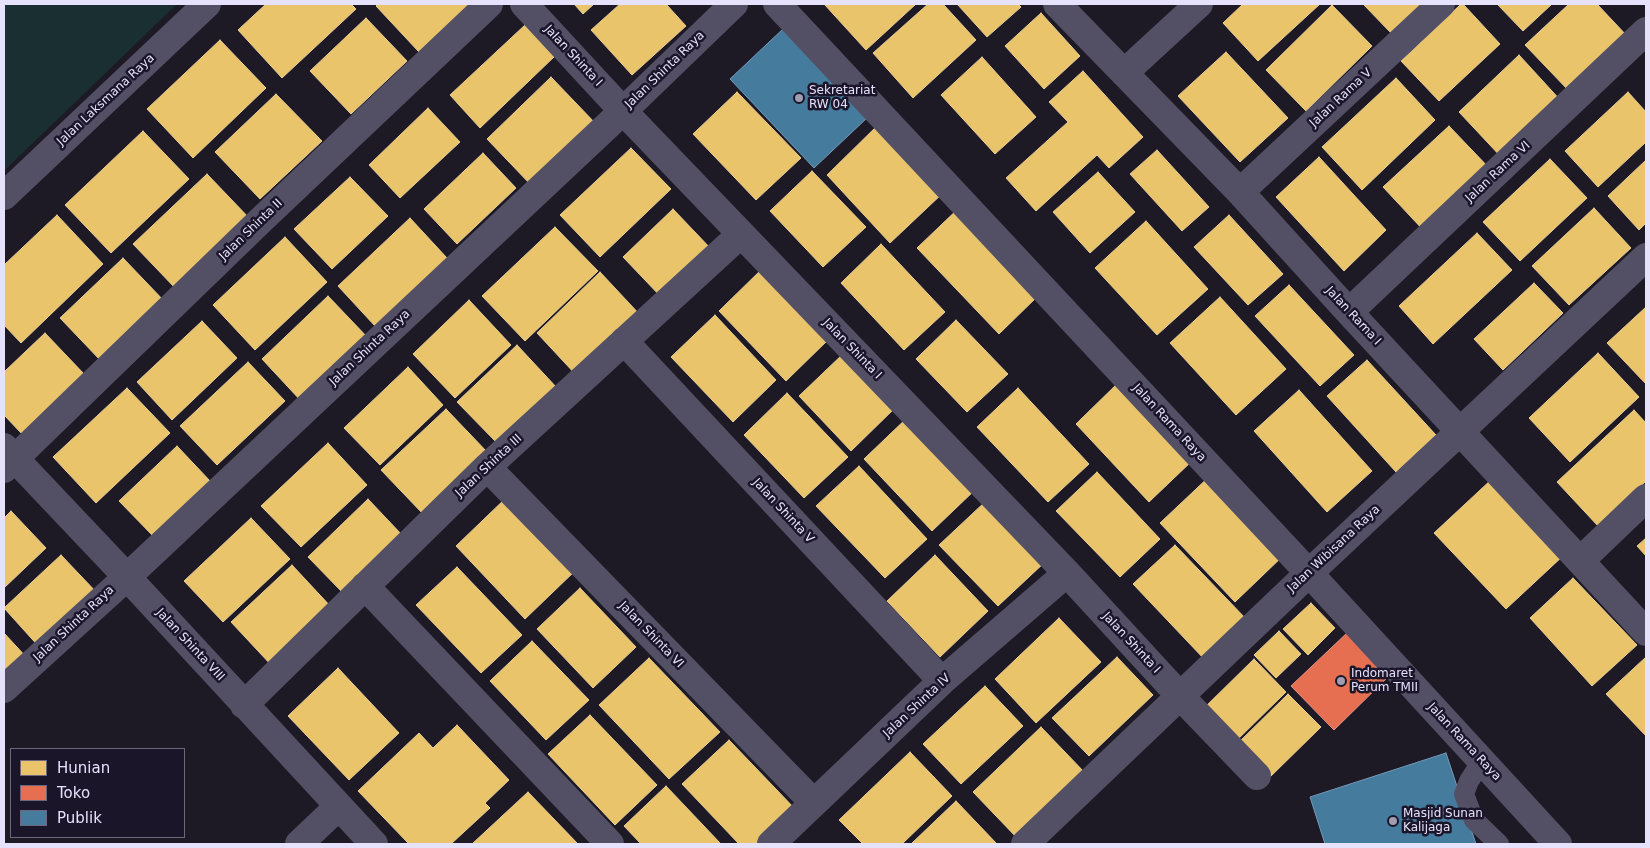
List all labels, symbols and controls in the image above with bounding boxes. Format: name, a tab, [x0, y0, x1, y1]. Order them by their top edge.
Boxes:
street label: Jalan Shinta I	[541, 22, 605, 90]
street label: Jalan Shinta Raya	[622, 28, 708, 112]
street label: Jalan Laksmana Raya	[54, 51, 158, 149]
street label: Jalan Rama V	[1307, 66, 1375, 130]
place label: Sekretariat RW 04	[809, 84, 875, 112]
marker: Sekretariat RW 04	[793, 92, 805, 104]
street label: Jalan Rama VI	[1463, 138, 1533, 206]
street label: Jalan Shinta II	[216, 196, 286, 264]
street label: Jalan Rama I	[1322, 284, 1384, 348]
street label: Jalan Shinta Raya	[327, 307, 413, 389]
street label: Jalan Shinta I	[820, 316, 884, 382]
street label: Jalan Rama Raya	[1129, 381, 1209, 465]
street label: Jalan Shinta III	[453, 432, 525, 500]
street label: Jalan Shinta V	[749, 476, 817, 546]
street label: Jalan Wibisana Raya	[1285, 502, 1383, 596]
street label: Jalan Shinta Raya	[31, 583, 117, 665]
street label: Jalan Shinta VI	[616, 599, 686, 671]
street label: Jalan Shinta VIII	[153, 606, 227, 684]
street label: Jalan Shinta I	[1099, 609, 1163, 677]
place label: Indomaret Perum TMII	[1351, 667, 1418, 695]
street label: Jalan Shinta IV	[880, 671, 954, 741]
marker: Indomaret Perum TMII	[1335, 675, 1347, 687]
street label: Jalan Rama Raya	[1424, 700, 1504, 784]
legend	[10, 748, 185, 838]
text: Hunian	[57, 759, 110, 777]
text: Toko	[57, 784, 90, 802]
place label: Masjid Sunan Kalijaga	[1403, 807, 1483, 835]
text: Publik	[57, 809, 102, 827]
marker: Masjid Sunan Kalijaga	[1387, 815, 1399, 827]

